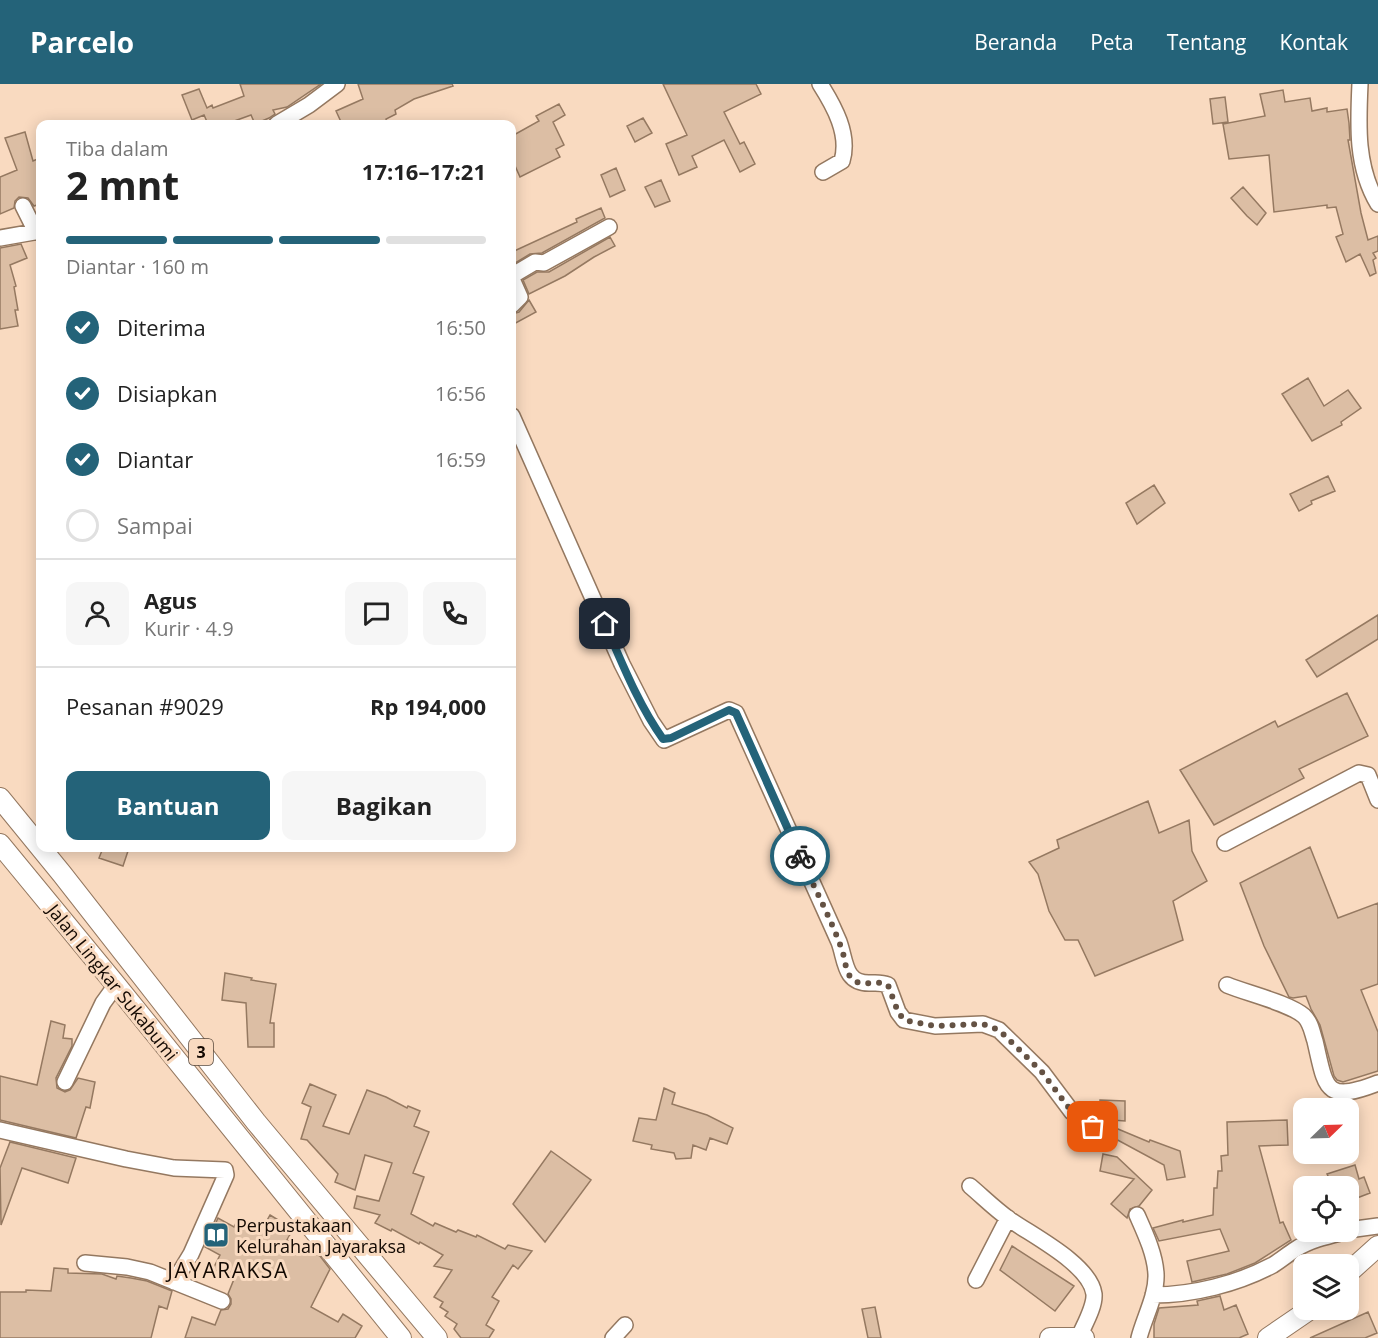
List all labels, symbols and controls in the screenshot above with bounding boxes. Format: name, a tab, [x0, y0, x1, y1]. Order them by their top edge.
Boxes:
text: Parcelo	[30, 23, 134, 61]
text: Beranda	[974, 28, 1057, 56]
text: Peta	[1090, 28, 1134, 56]
text: Tentang	[1167, 28, 1246, 56]
text: Kontak	[1279, 28, 1348, 56]
text: Tiba dalam	[66, 135, 169, 162]
text: 17:16–17:21	[362, 156, 486, 186]
text: 2 mnt	[66, 158, 179, 211]
text: Diantar · 160 m	[66, 253, 209, 280]
icon: check	[66, 311, 99, 344]
text: Diterima	[117, 312, 206, 342]
text: 16:50	[435, 314, 486, 341]
icon: check	[66, 377, 99, 410]
text: Disiapkan	[117, 378, 218, 408]
text: 16:56	[435, 380, 486, 407]
icon: check	[66, 443, 99, 476]
text: Diantar	[117, 444, 193, 474]
text: 16:59	[435, 446, 486, 473]
text: Sampai	[117, 510, 193, 540]
button: person	[66, 582, 129, 645]
button: chat	[345, 582, 408, 645]
button: phone	[423, 582, 486, 645]
text: Agus	[144, 585, 197, 615]
pin	[579, 598, 630, 649]
icon: home	[588, 607, 621, 640]
text: Kurir · 4.9	[144, 615, 234, 642]
text: Pesanan #9029	[66, 691, 224, 721]
text: Rp 194,000	[370, 691, 486, 721]
button: Bantuan	[66, 771, 270, 840]
button: Bagikan	[282, 771, 486, 840]
courier	[770, 826, 830, 886]
icon: bike	[784, 840, 817, 873]
street label: Jalan Lingkar Sukabumi	[41, 897, 184, 1065]
road number: 3	[189, 1039, 213, 1065]
north arrow	[1293, 1098, 1359, 1164]
map controls	[1293, 1098, 1359, 1320]
pin	[1067, 1101, 1118, 1152]
icon: bag	[1076, 1110, 1109, 1143]
button: locate	[1293, 1176, 1359, 1242]
place label: Perpustakaan Kelurahan Jayaraksa	[236, 1213, 406, 1258]
library icon: Perpustakaan Kelurahan Jayaraksa	[201, 1220, 231, 1250]
button: layers	[1293, 1254, 1359, 1320]
district label: JAYARAKSA	[165, 1256, 289, 1284]

